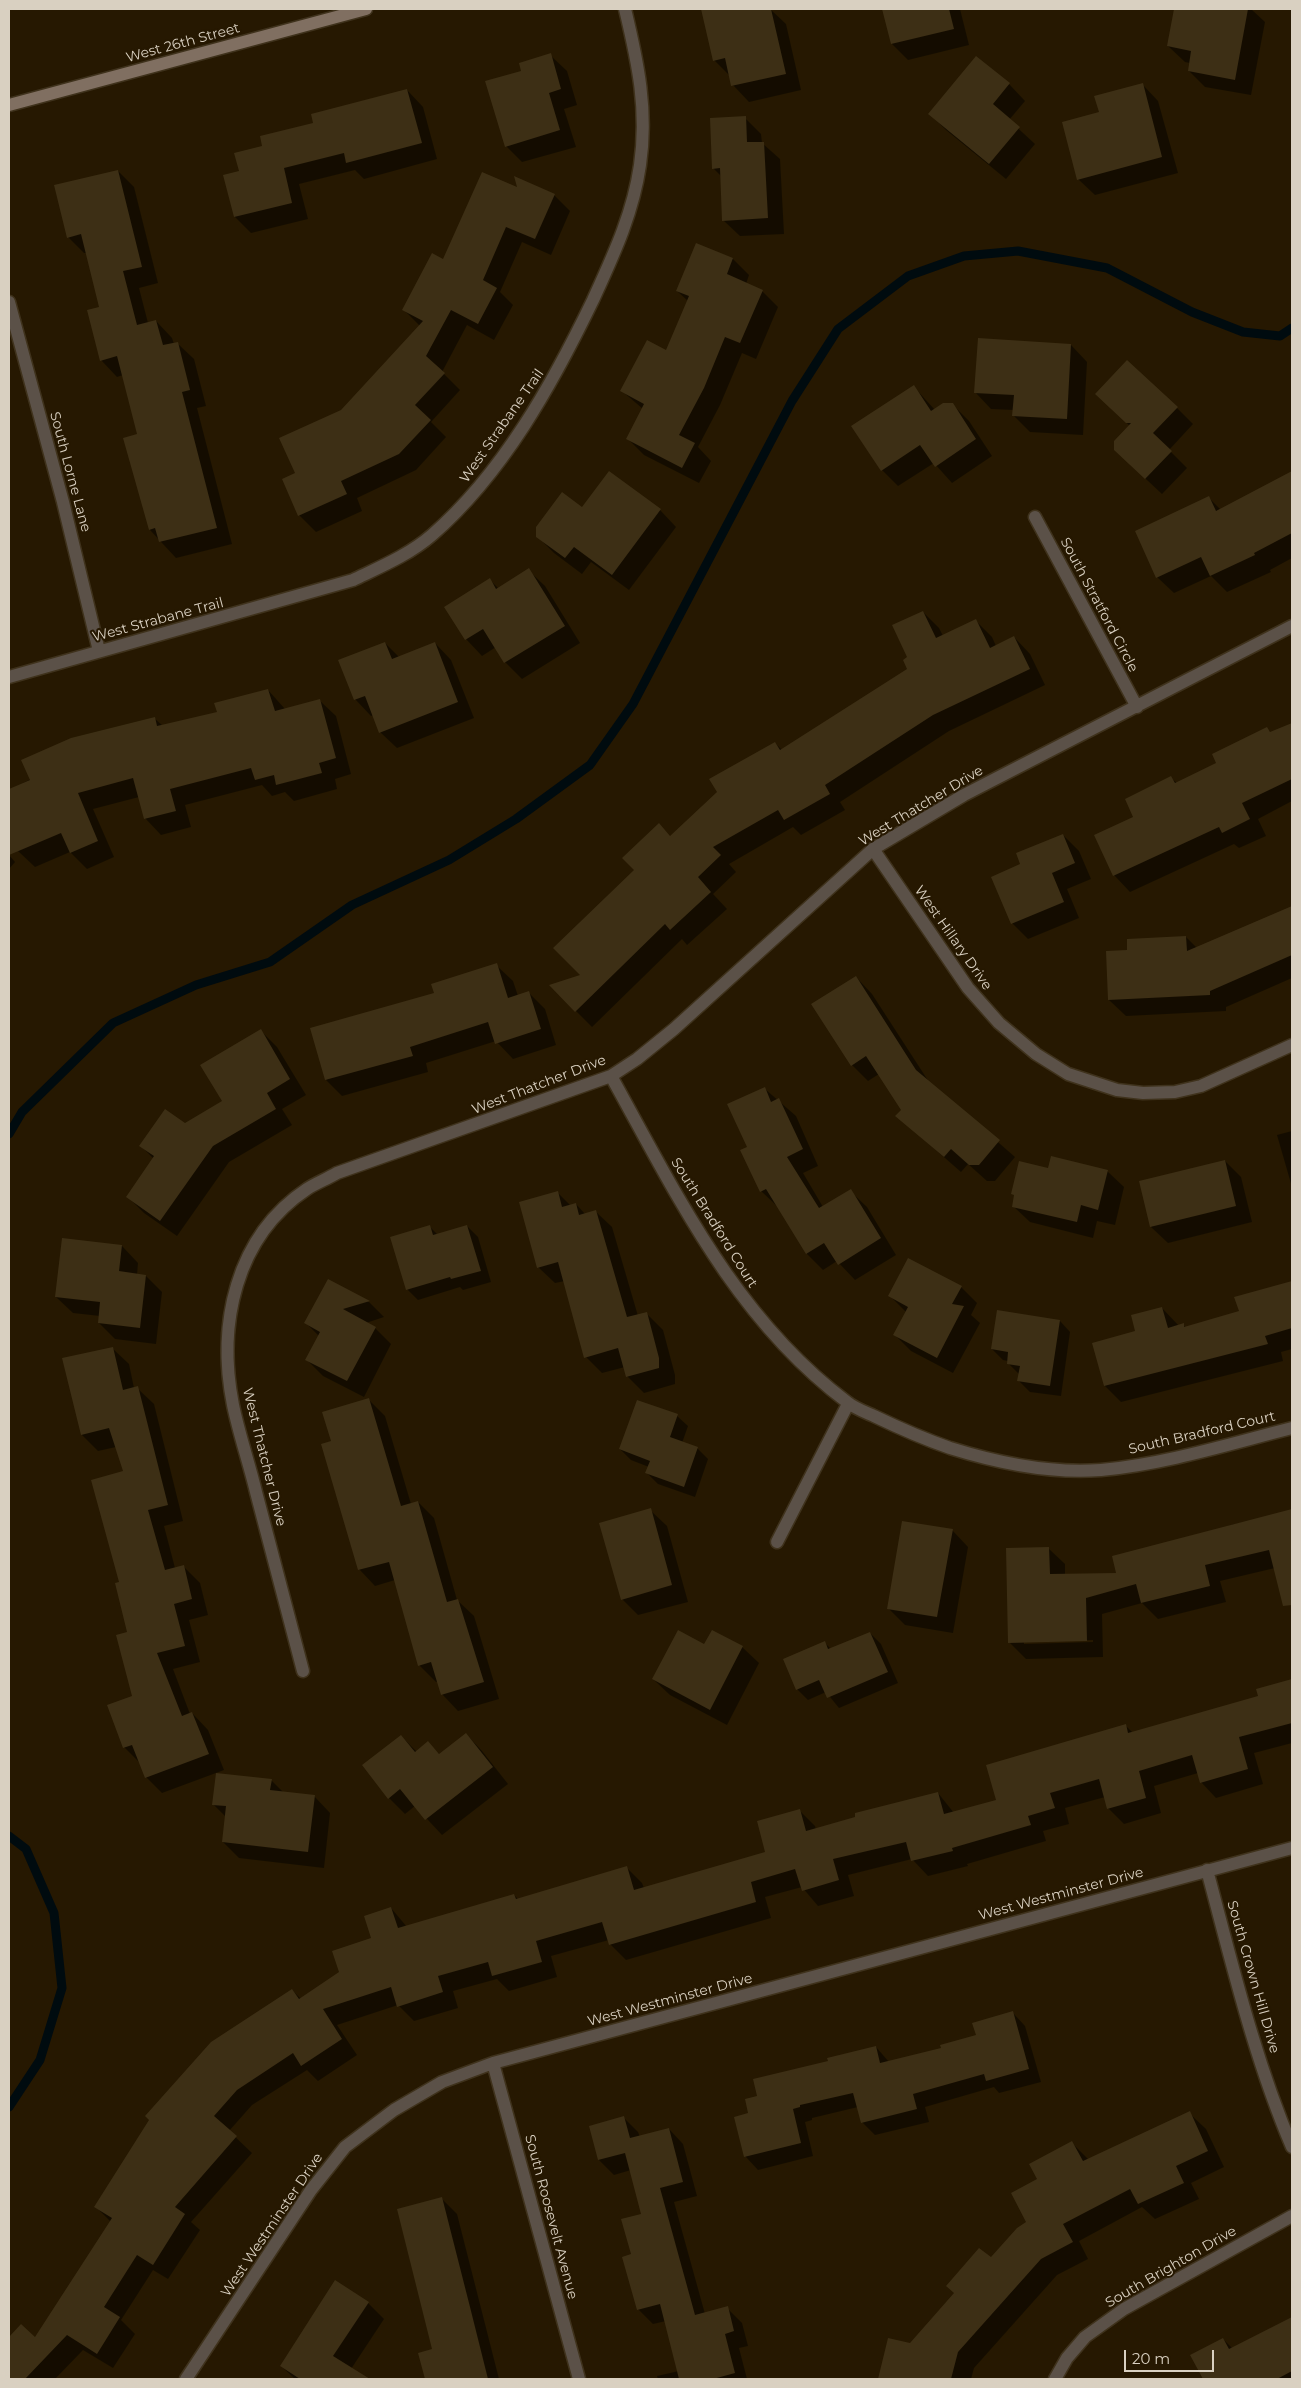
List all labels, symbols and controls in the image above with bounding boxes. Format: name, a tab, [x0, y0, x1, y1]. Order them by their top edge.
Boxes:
street label: West 26th Street	[124, 20, 242, 66]
street label: West Strabane Trail	[456, 366, 548, 486]
street label: South Lorne Lane	[46, 410, 94, 534]
street label: South Stratford Circle	[1056, 535, 1142, 675]
street label: West Strabane Trail	[91, 594, 225, 646]
street label: West Thatcher Drive	[856, 762, 986, 850]
street label: West Hillary Drive	[911, 882, 995, 994]
street label: West Thatcher Drive	[470, 1052, 608, 1118]
street label: South Bradford Court	[667, 1155, 761, 1291]
street label: West Thatcher Drive	[239, 1386, 289, 1528]
street label: South Bradford Court	[1127, 1408, 1277, 1458]
street label: West Westminster Drive	[977, 1864, 1145, 1924]
street label: South Crown Hill Drive	[1223, 1899, 1283, 2055]
street label: West Westminster Drive	[586, 1970, 754, 2030]
street label: South Roosevelt Avenue	[521, 2133, 581, 2301]
street label: West Westminster Drive	[218, 2150, 326, 2300]
street label: South Brighton Drive	[1103, 2223, 1239, 2311]
scale bar	[1126, 2340, 1216, 2372]
text: 20 m	[1132, 2349, 1170, 2368]

